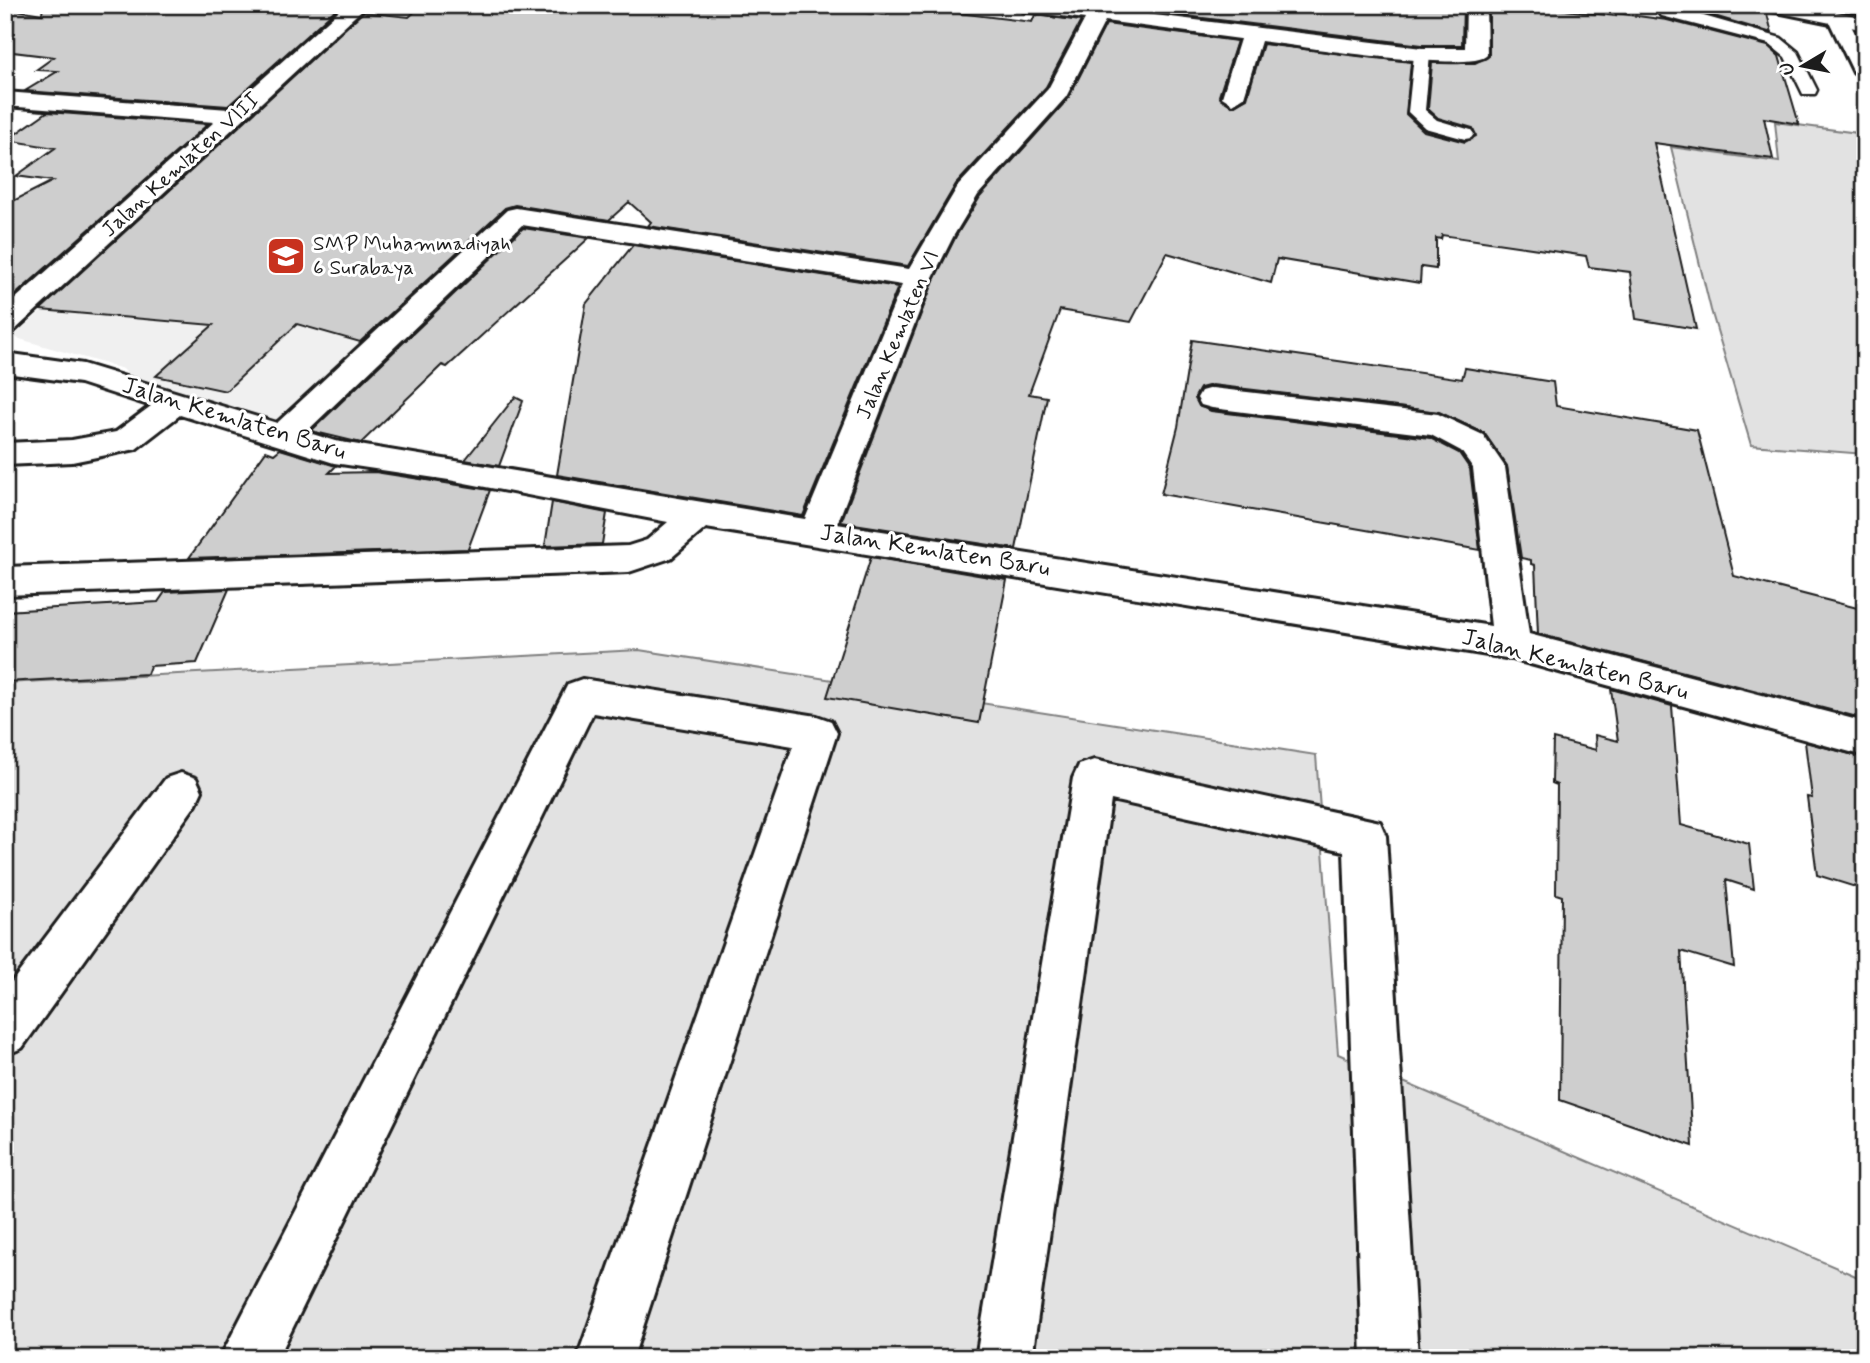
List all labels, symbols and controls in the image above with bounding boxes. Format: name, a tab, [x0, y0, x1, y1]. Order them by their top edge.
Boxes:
north arrow	[1769, 32, 1839, 102]
text: U	[1774, 60, 1801, 77]
street label: Jalan Kemlaten VIII	[96, 86, 266, 244]
place label: SMP Muhammadiyah 6 Surabaya	[313, 230, 511, 282]
school or university icon: SMP Muhammadiyah 6 Surabaya	[265, 235, 307, 277]
street label: Jalan Kemlaten VI	[850, 246, 946, 424]
street label: Jalan Kemlaten Baru	[118, 370, 350, 468]
street label: Jalan Kemlaten Baru	[818, 518, 1052, 585]
street label: Jalan Kemlaten Baru	[1458, 622, 1692, 708]

